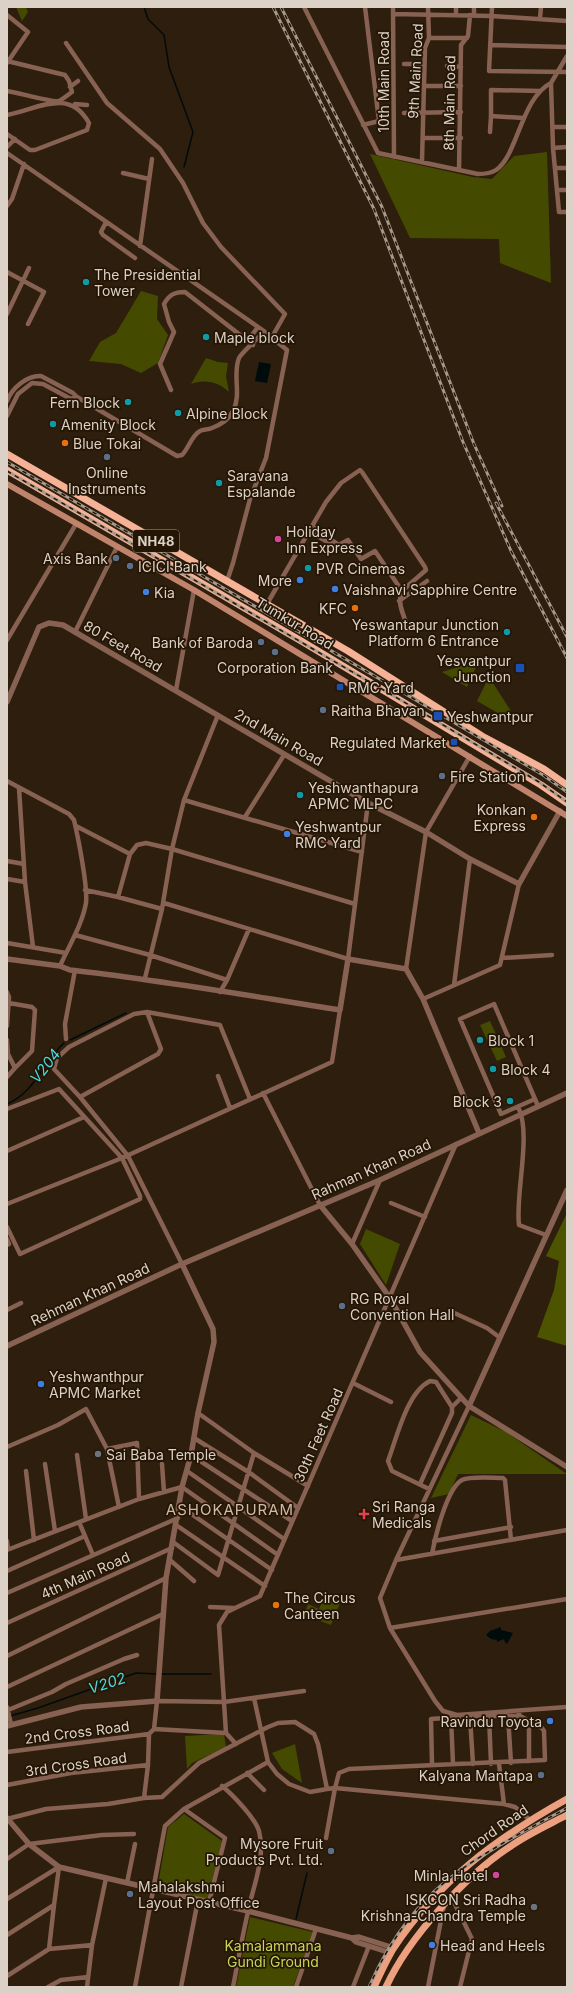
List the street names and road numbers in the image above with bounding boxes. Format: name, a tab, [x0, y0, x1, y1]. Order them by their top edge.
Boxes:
street label: 9th Main Road	[404, 23, 426, 119]
street label: 10th Main Road	[375, 31, 392, 133]
street label: 8th Main Road	[440, 55, 458, 151]
road number: NH48	[133, 530, 179, 552]
street label: Tumkur Road	[253, 593, 337, 653]
street label: 80 Feet Road	[81, 617, 165, 675]
street label: 2nd Main Road	[232, 705, 326, 769]
street label: Rahman Khan Road	[309, 1135, 433, 1203]
street label: Rehman Khan Road	[28, 1259, 152, 1329]
street label: 30th Feet Road	[290, 1385, 346, 1485]
street label: 4th Main Road	[38, 1548, 132, 1602]
street label: 2nd Cross Road	[24, 1717, 130, 1747]
street label: 3rd Cross Road	[24, 1748, 128, 1780]
street label: Chord Road	[457, 1801, 531, 1859]

